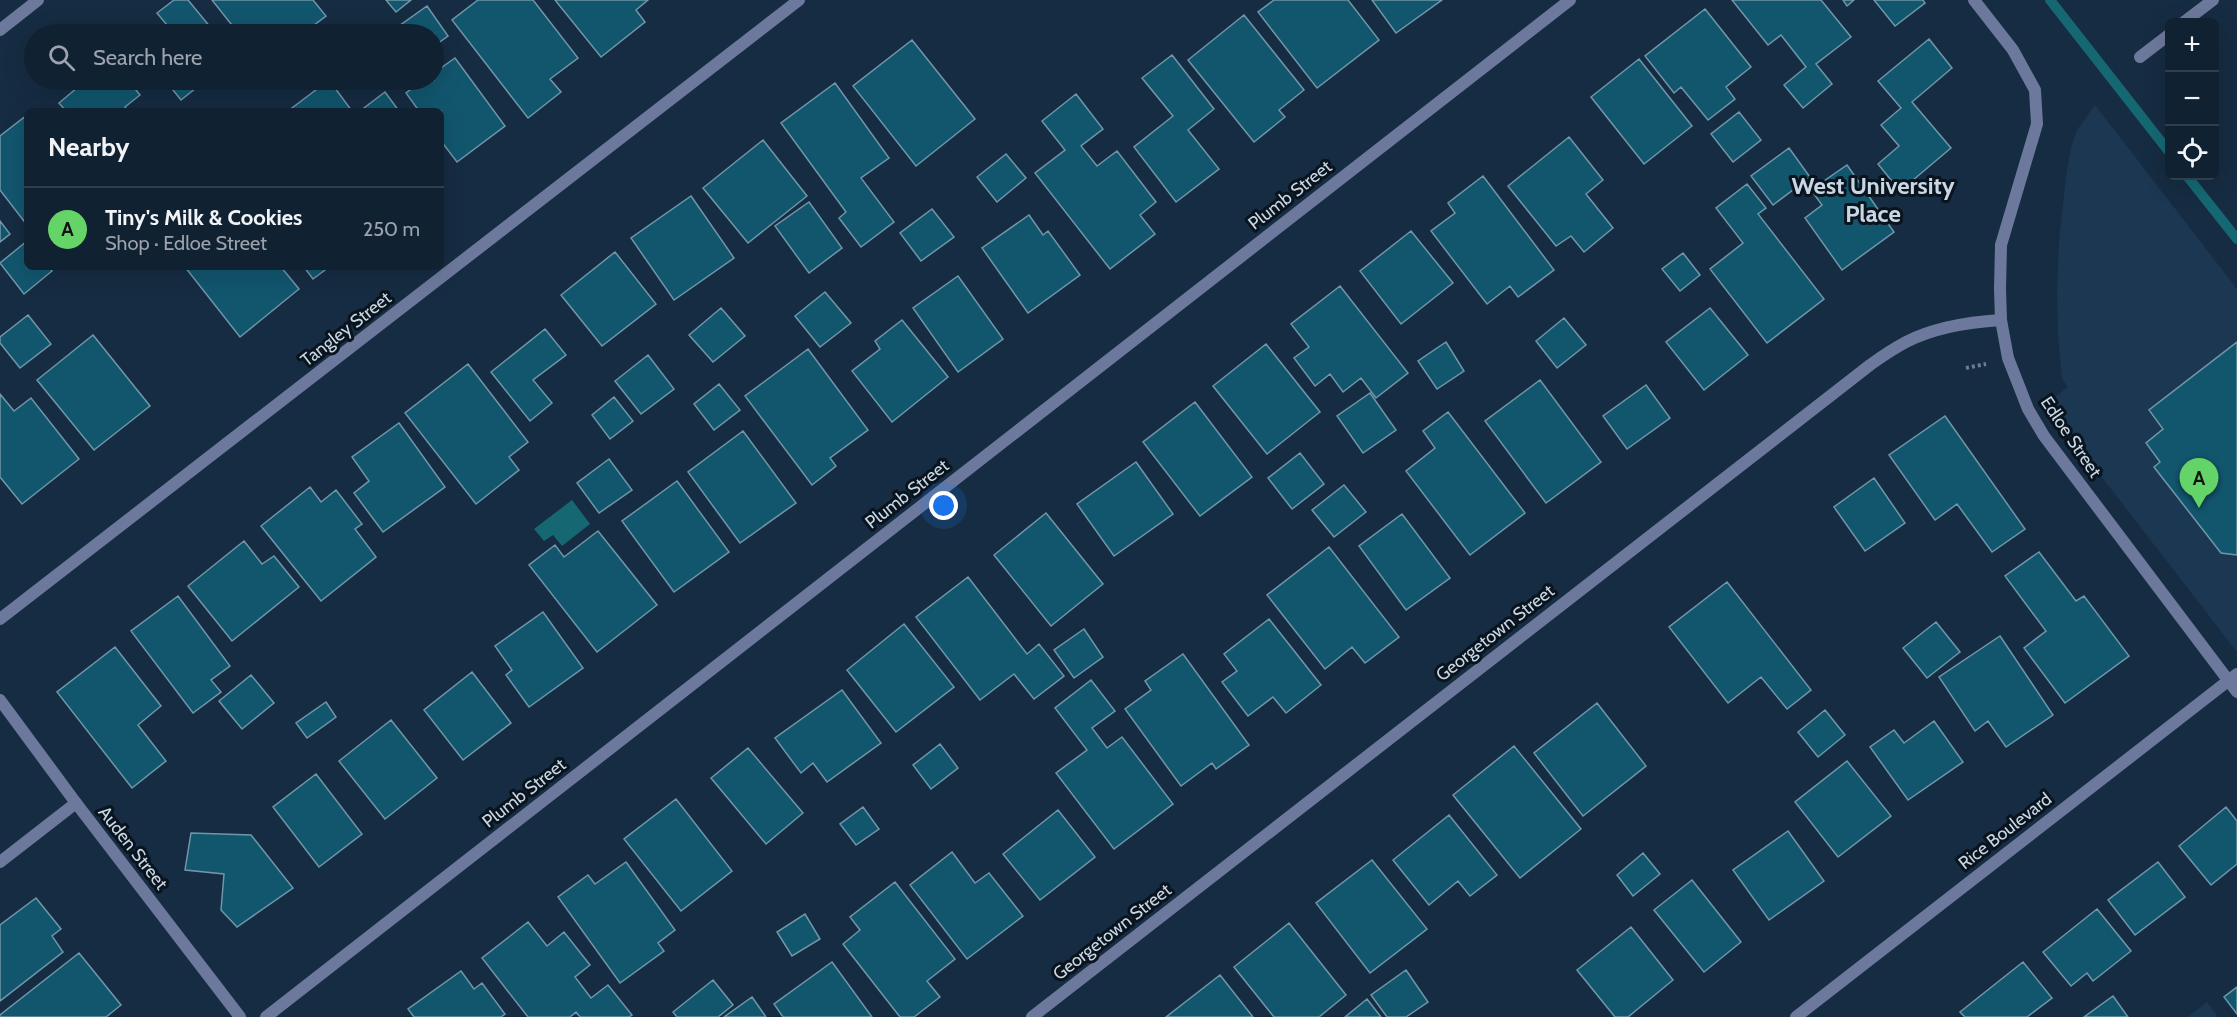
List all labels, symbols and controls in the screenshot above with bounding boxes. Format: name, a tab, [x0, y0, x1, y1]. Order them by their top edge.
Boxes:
map controls	[2165, 18, 2219, 180]
button: +	[2165, 18, 2219, 72]
search box	[24, 24, 444, 90]
icon: search	[45, 41, 78, 74]
text: Search here	[93, 44, 202, 71]
button: −	[2165, 72, 2219, 126]
button: locate	[2165, 126, 2219, 180]
text: Nearby	[48, 131, 129, 163]
street label: Plumb Street	[1244, 156, 1336, 234]
district label: West University Place	[1791, 171, 1955, 228]
text: Tiny's Milk & Cookies	[105, 204, 302, 231]
text: A	[61, 217, 74, 241]
text: 250 m	[363, 217, 420, 241]
text: Shop · Edloe Street	[105, 231, 267, 255]
street label: Tangley Street	[296, 287, 396, 371]
street label: Edloe Street	[2036, 392, 2106, 482]
street label: Plumb Street	[861, 455, 953, 533]
pin: A	[2180, 458, 2218, 508]
your location	[929, 491, 958, 520]
street label: Georgetown Street	[1431, 580, 1559, 686]
street label: Plumb Street	[478, 754, 570, 832]
street label: Rice Boulevard	[1954, 788, 2056, 874]
street label: Auden Street	[94, 802, 172, 894]
street label: Georgetown Street	[1048, 879, 1176, 985]

